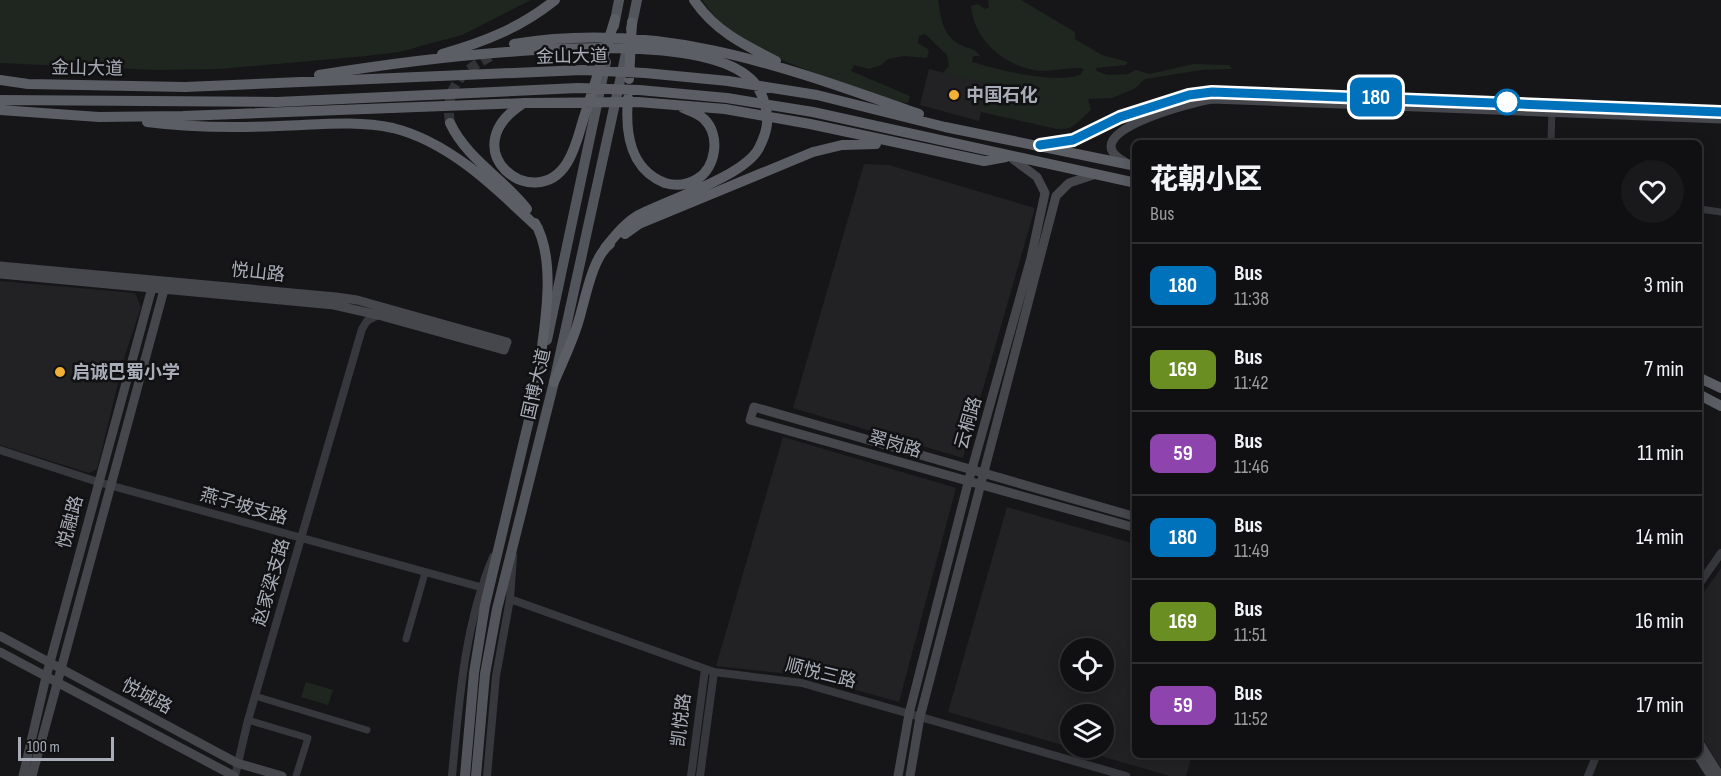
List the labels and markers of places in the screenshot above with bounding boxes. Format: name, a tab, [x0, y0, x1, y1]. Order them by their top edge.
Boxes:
place label: 中国石化	[966, 85, 1038, 106]
marker: 中国石化	[947, 88, 961, 102]
unlabelled marker	[1494, 89, 1520, 115]
place label: 启诚巴蜀小学	[72, 362, 180, 383]
marker: 启诚巴蜀小学	[53, 365, 67, 379]

